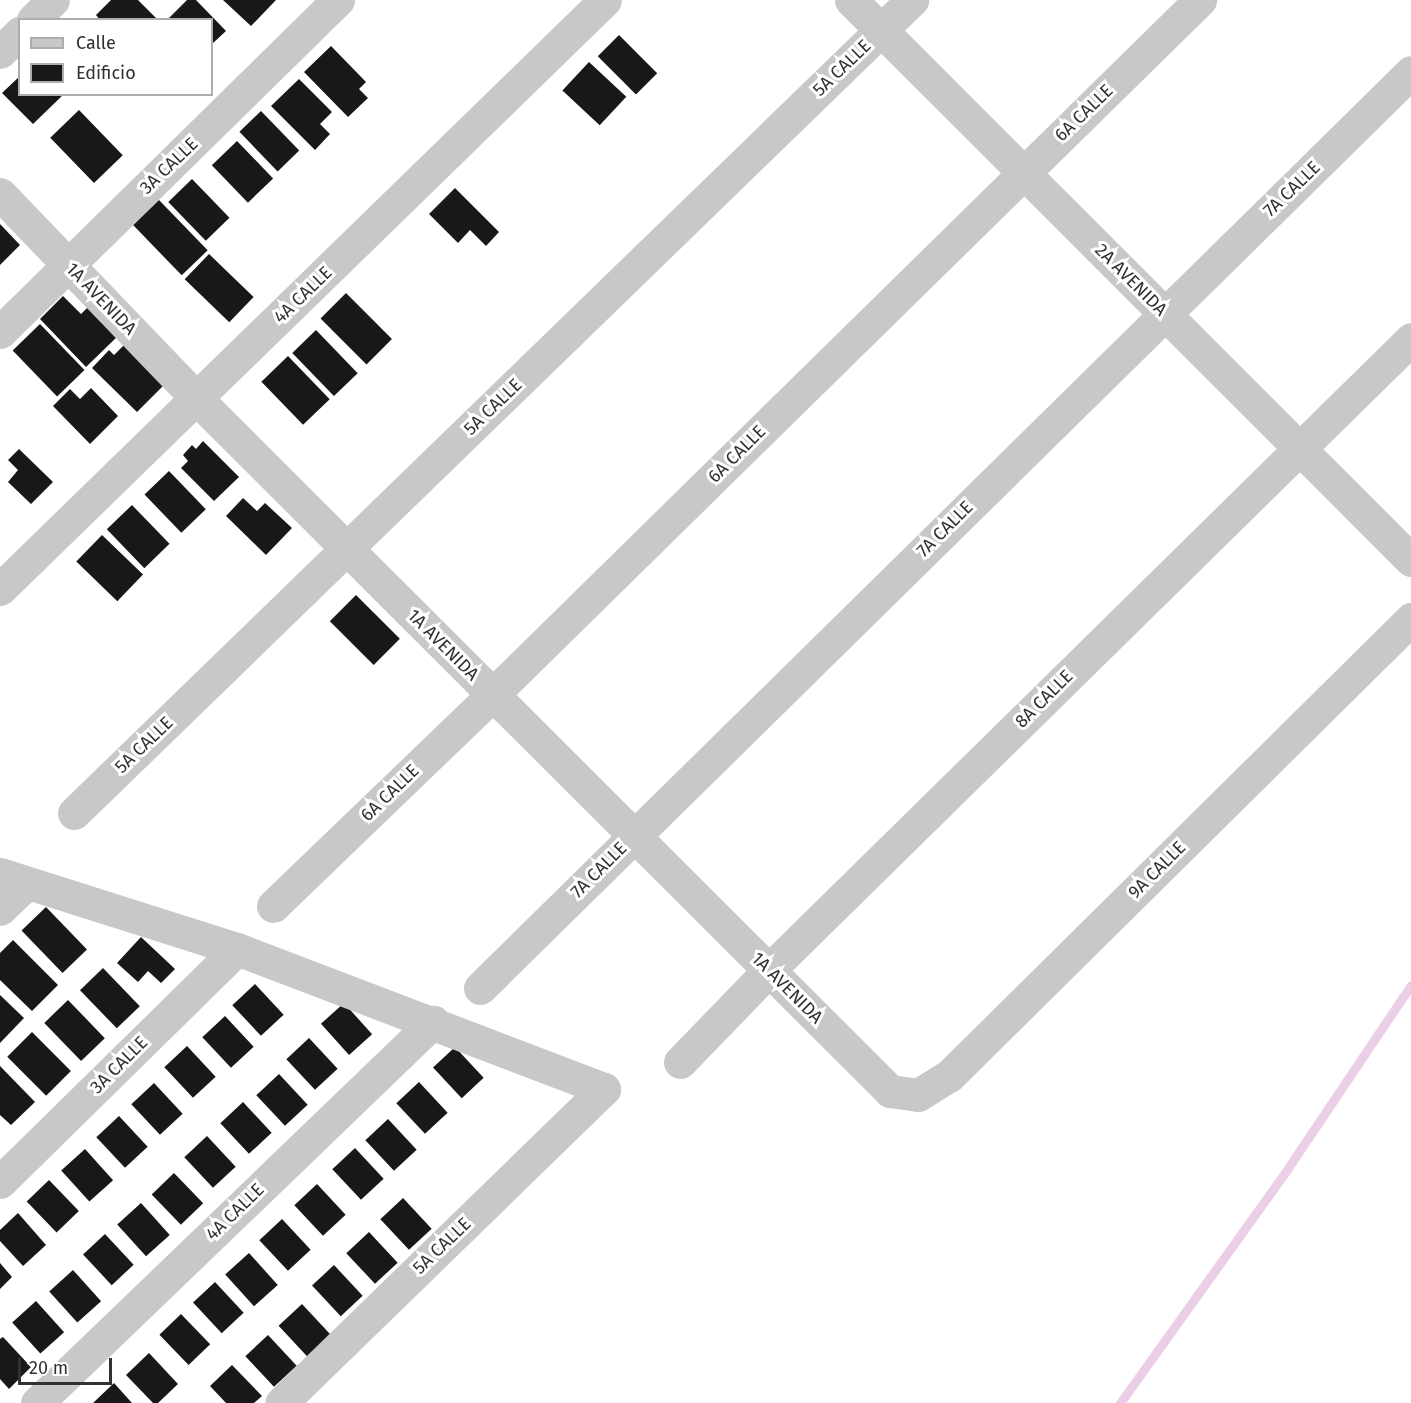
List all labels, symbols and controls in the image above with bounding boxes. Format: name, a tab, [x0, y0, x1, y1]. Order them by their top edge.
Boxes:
legend	[18, 18, 213, 96]
text: Calle	[76, 32, 116, 54]
street label: 5A CALLE	[809, 35, 875, 101]
text: Edificio	[76, 62, 136, 84]
street label: 6A CALLE	[1050, 80, 1118, 146]
street label: 3A CALLE	[136, 133, 202, 199]
street label: 7A CALLE	[1259, 157, 1325, 221]
street label: 2A AVENIDA	[1090, 239, 1172, 321]
street label: 1A AVENIDA	[61, 258, 141, 340]
street label: 4A CALLE	[269, 262, 337, 328]
street label: 5A CALLE	[460, 374, 526, 440]
street label: 6A CALLE	[704, 421, 770, 487]
street label: 7A CALLE	[912, 496, 978, 562]
street label: 1A AVENIDA	[403, 605, 483, 685]
street label: 8A CALLE	[1011, 666, 1077, 732]
street label: 5A CALLE	[111, 712, 177, 778]
street label: 6A CALLE	[356, 760, 424, 826]
street label: 7A CALLE	[566, 837, 632, 903]
street label: 9A CALLE	[1124, 837, 1190, 903]
street label: 1A AVENIDA	[747, 948, 827, 1028]
street label: 3A CALLE	[86, 1032, 152, 1098]
street label: 4A CALLE	[201, 1179, 269, 1245]
street label: 5A CALLE	[409, 1213, 475, 1279]
scale bar	[21, 1346, 116, 1384]
text: 20 m	[29, 1357, 68, 1379]

